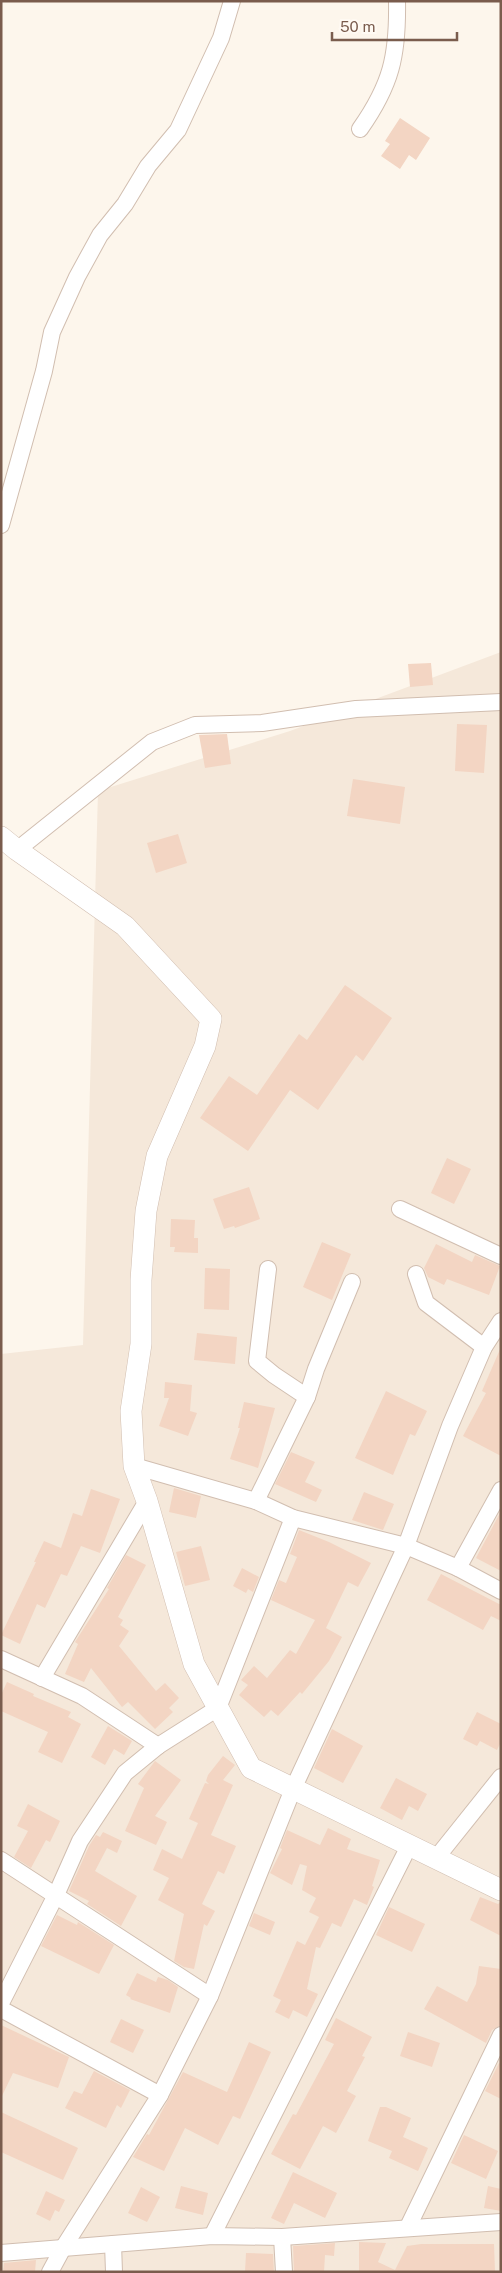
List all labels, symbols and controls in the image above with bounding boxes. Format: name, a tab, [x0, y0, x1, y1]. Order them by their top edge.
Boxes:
scale bar	[332, 10, 457, 42]
text: 50 m	[340, 18, 375, 35]

